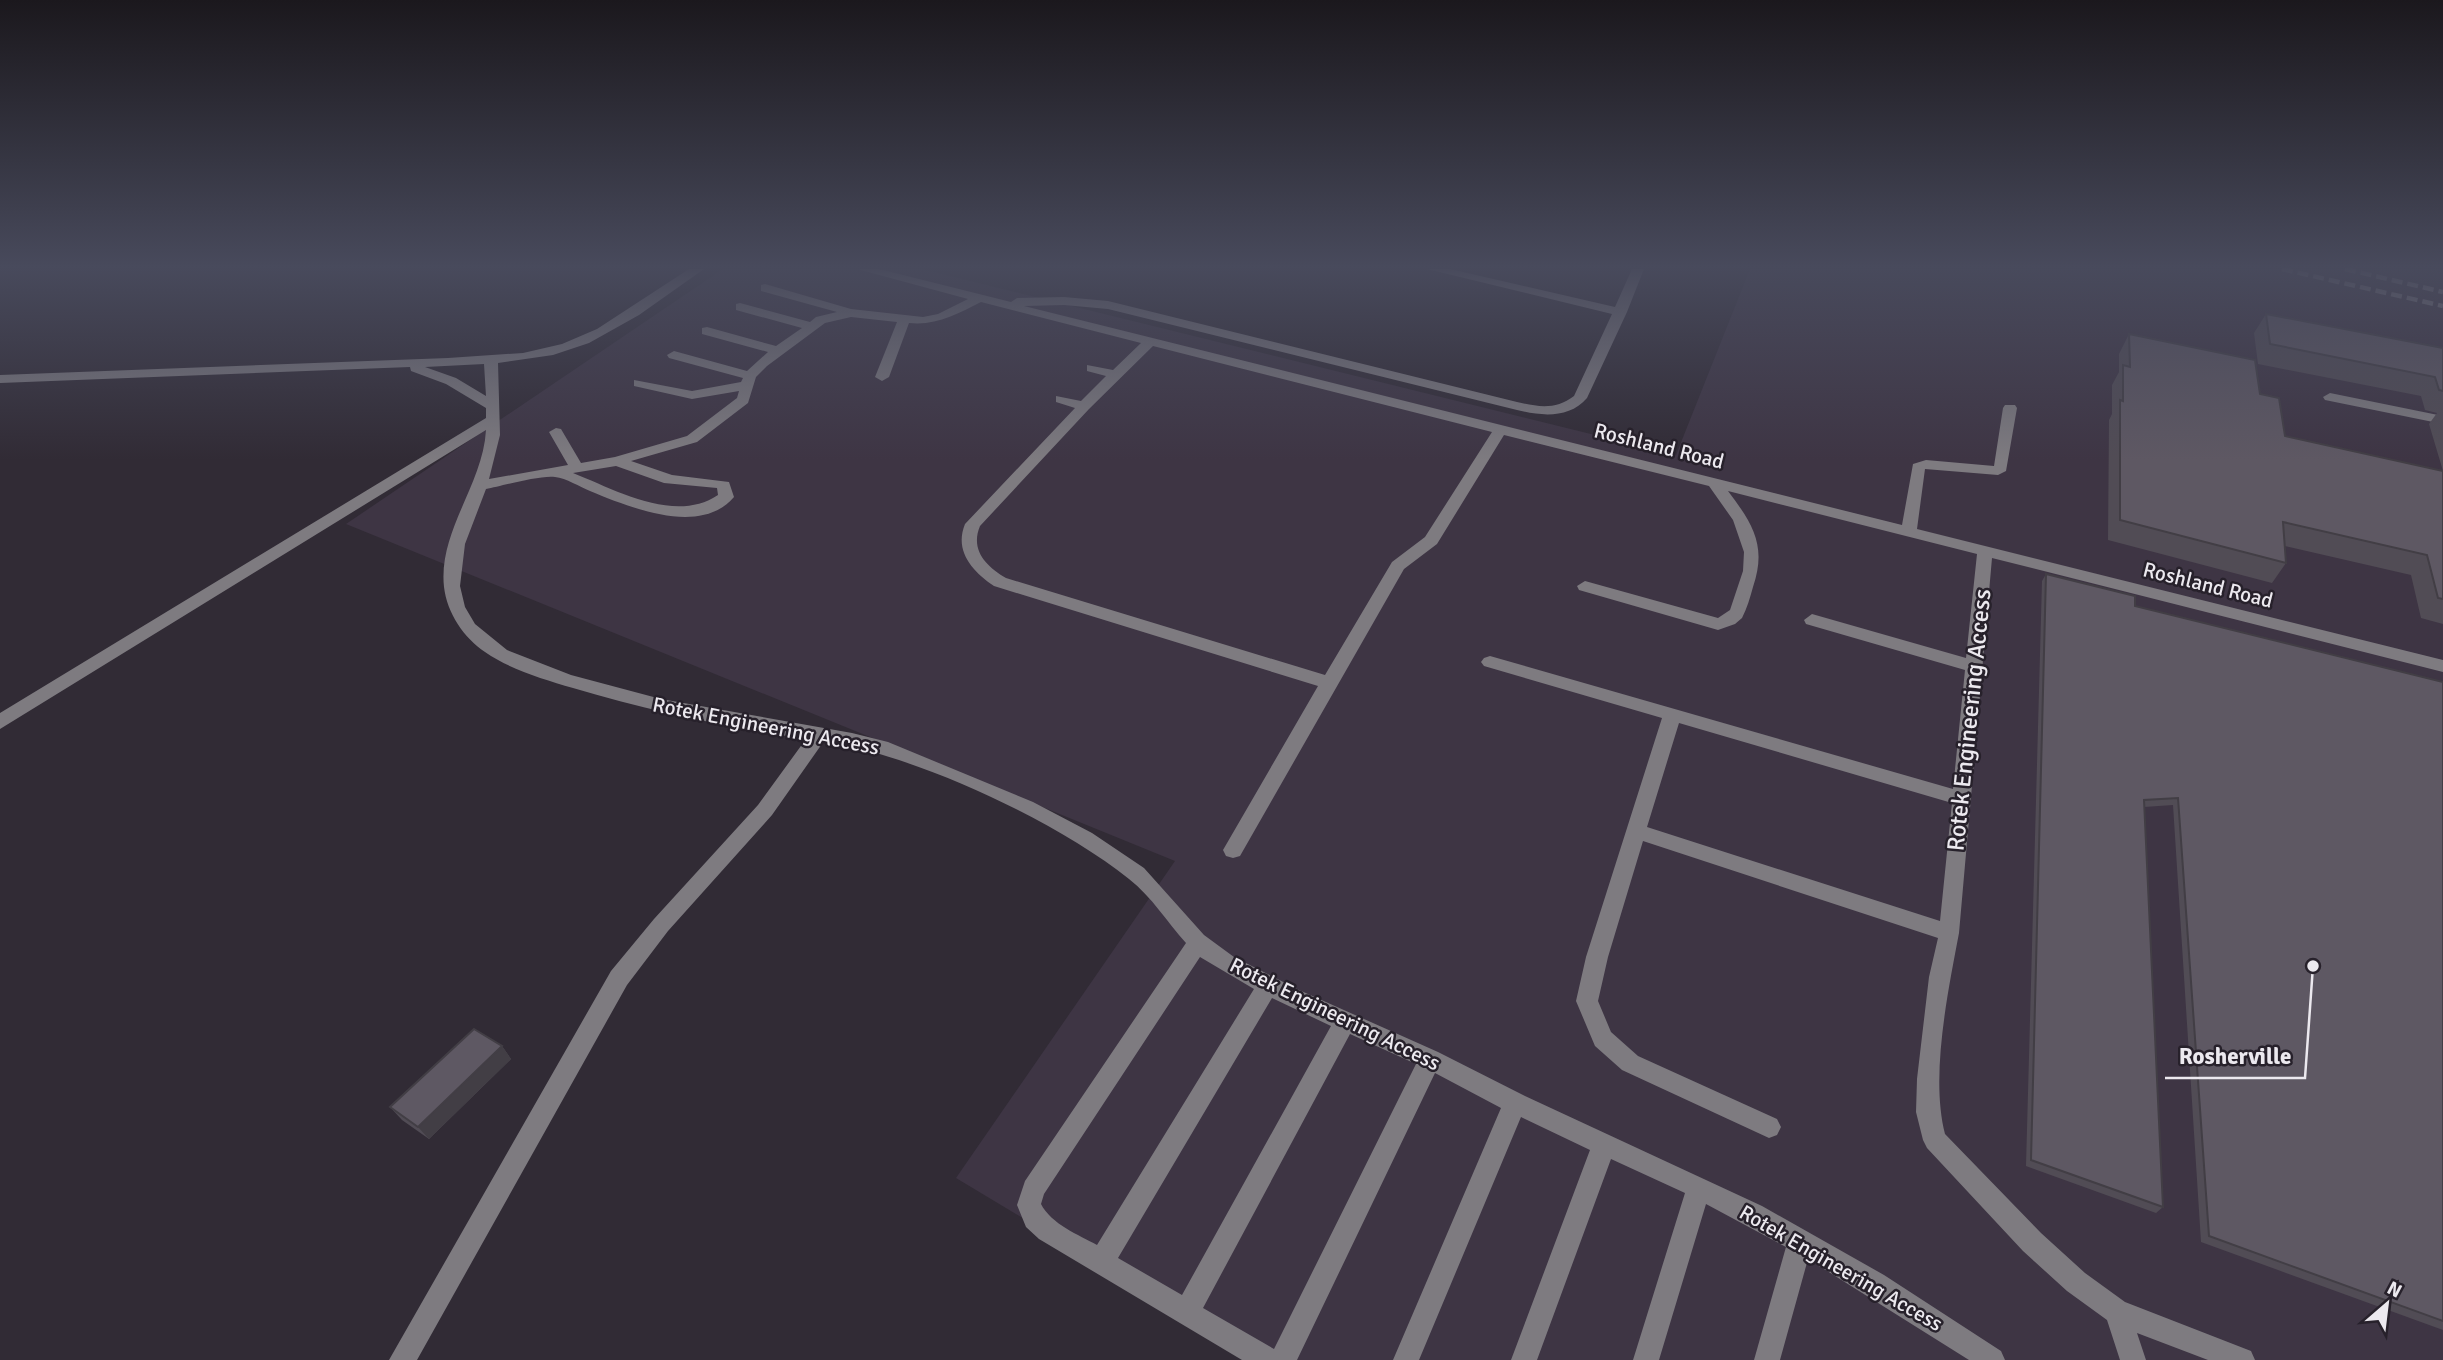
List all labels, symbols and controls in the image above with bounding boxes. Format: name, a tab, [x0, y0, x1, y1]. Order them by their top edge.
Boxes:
street label: Roshland Road	[1591, 417, 1727, 475]
street label: Roshland Road	[2140, 556, 2276, 614]
street label: Rotek Engineering Access	[1940, 587, 1998, 853]
street label: Rotek Engineering Access	[650, 691, 882, 761]
street label: Rotek Engineering Access	[1226, 952, 1444, 1076]
callout: Rosherville	[2165, 1034, 2305, 1078]
text: Rosherville	[2179, 1042, 2291, 1071]
street label: Rotek Engineering Access	[1735, 1199, 1947, 1337]
north arrow	[2352, 1269, 2422, 1339]
text: N	[2383, 1276, 2406, 1304]

